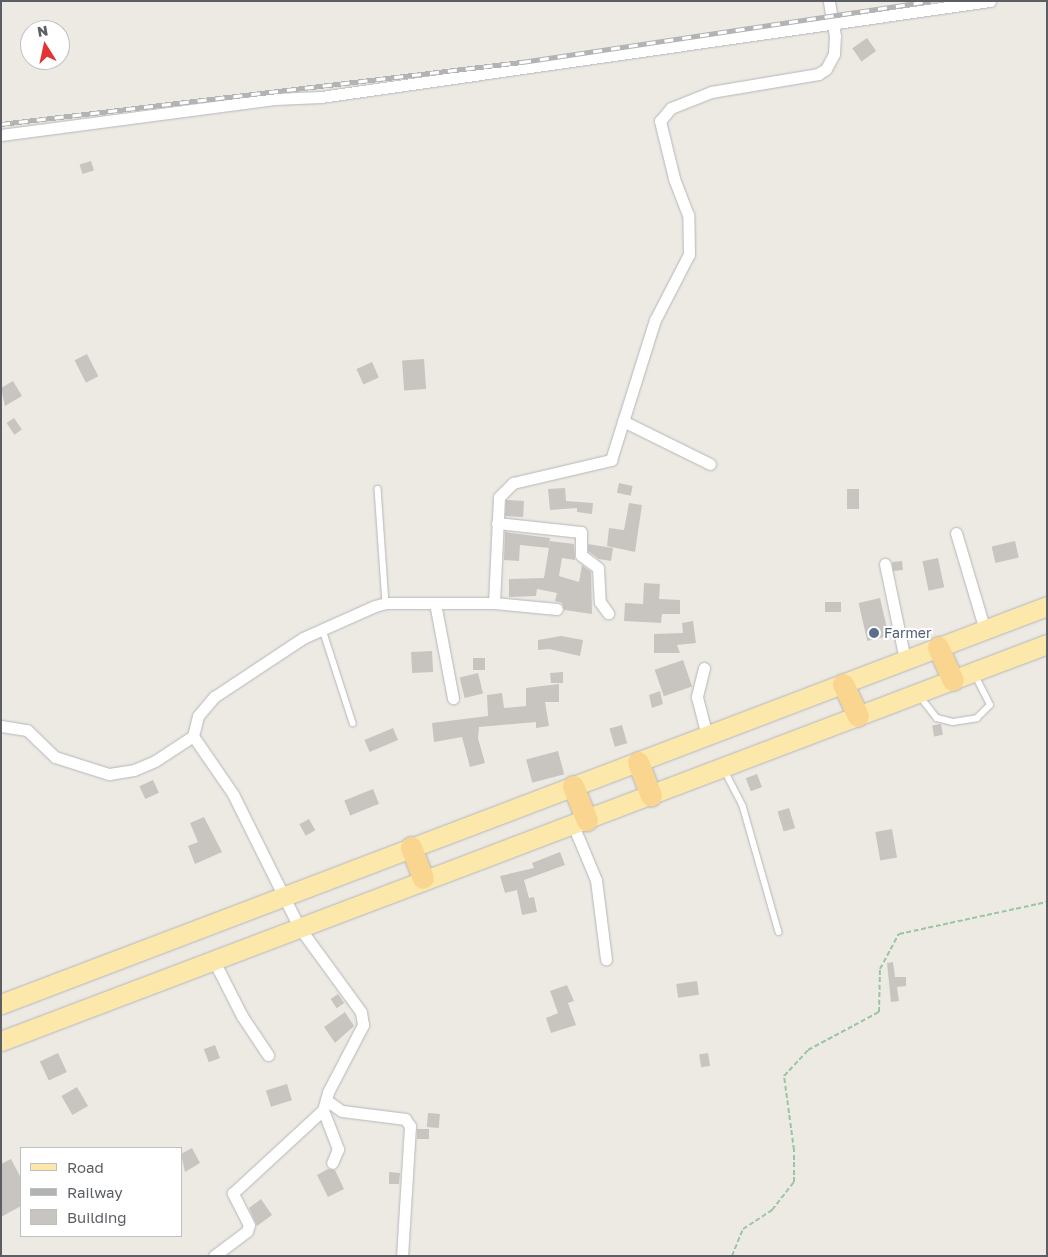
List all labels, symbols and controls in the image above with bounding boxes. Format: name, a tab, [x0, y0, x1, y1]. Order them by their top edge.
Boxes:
north arrow	[20, 20, 70, 70]
text: N	[36, 21, 49, 40]
place label: Farmer	[884, 625, 931, 641]
marker: Farmer	[868, 627, 880, 639]
legend	[20, 1147, 182, 1237]
text: Road	[67, 1158, 104, 1176]
text: Railway	[67, 1183, 123, 1201]
text: Building	[67, 1208, 127, 1226]

